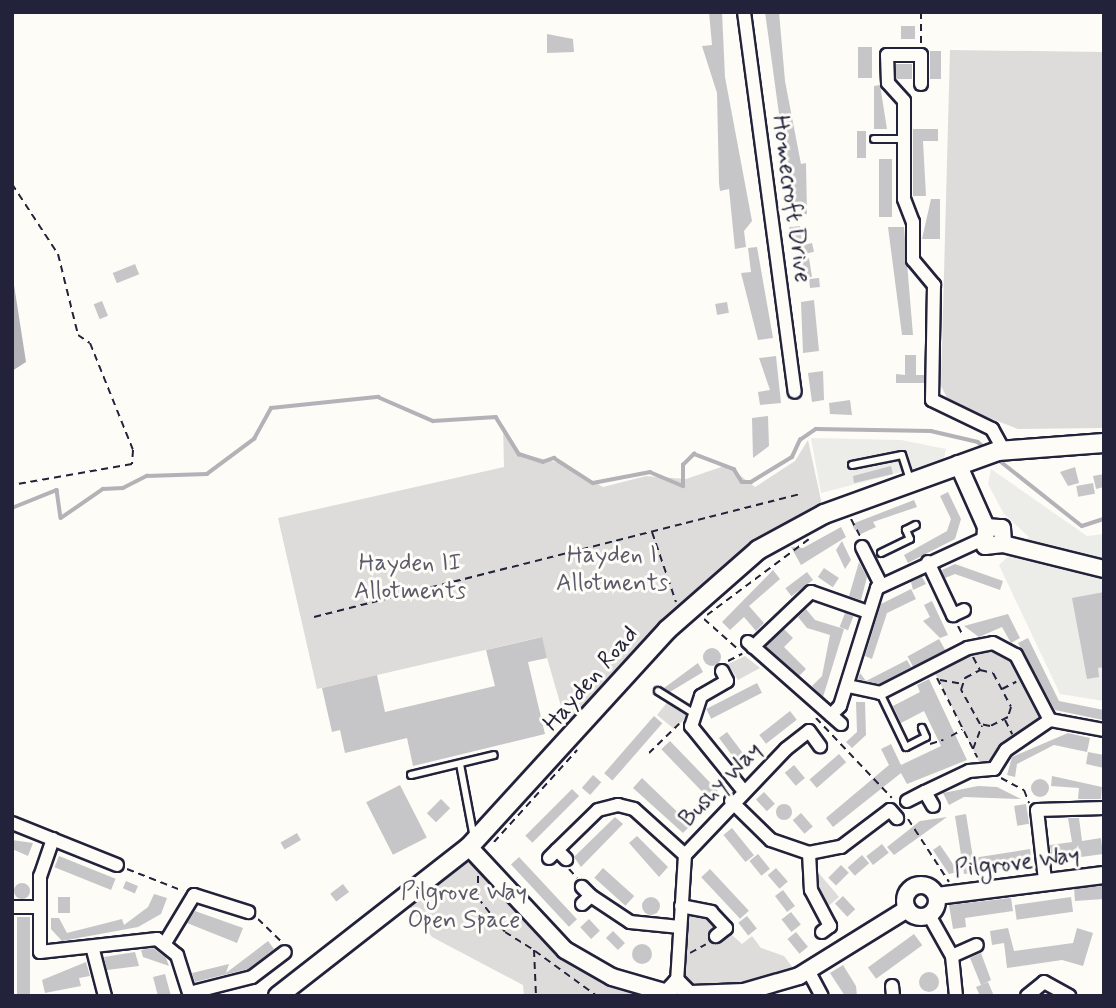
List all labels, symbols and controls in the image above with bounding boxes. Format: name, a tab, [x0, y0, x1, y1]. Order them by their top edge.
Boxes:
street label: Homecroft Drive	[765, 114, 817, 284]
park label: Hayden I Allotments	[556, 542, 668, 598]
park label: Hayden II Allotments	[354, 550, 466, 606]
street label: Hayden Road	[537, 620, 645, 738]
street label: Bushy Way	[672, 735, 770, 835]
street label: Pilgrove Way	[950, 841, 1084, 885]
park label: Pilgrove Way Open Space	[398, 879, 530, 935]

